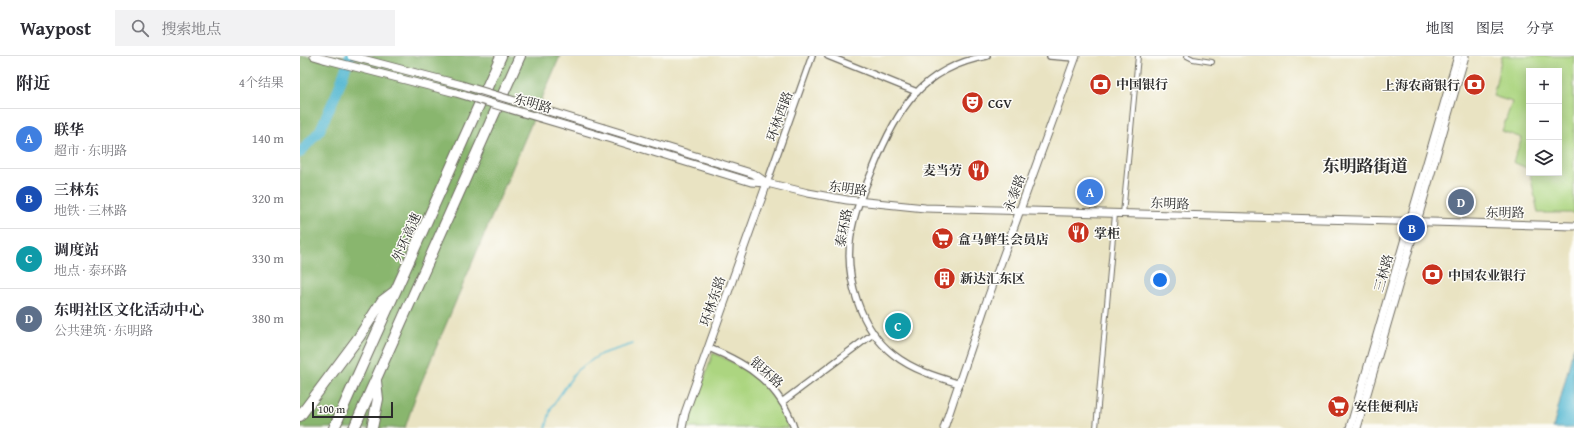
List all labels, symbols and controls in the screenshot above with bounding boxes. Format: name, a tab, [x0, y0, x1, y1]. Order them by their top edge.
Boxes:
search box	[115, 10, 395, 46]
text: Waypost	[20, 14, 91, 42]
icon: search	[129, 17, 151, 39]
text: 搜索地点	[161, 18, 221, 39]
text: 地图	[1426, 18, 1454, 38]
text: 图层	[1476, 18, 1504, 38]
text: 分享	[1526, 18, 1554, 38]
map controls	[1526, 68, 1562, 176]
button: +	[1526, 68, 1562, 104]
text: 附近	[16, 70, 50, 95]
bank icon: 中国银行	[1088, 71, 1114, 97]
bank icon: 上海农商银行	[1462, 72, 1488, 98]
text: 4个结果	[239, 73, 284, 92]
place label: 中国银行	[1116, 75, 1168, 94]
place label: 上海农商银行	[1382, 76, 1460, 95]
street label: 环林西路	[762, 88, 797, 144]
street label: 东明路	[511, 89, 554, 118]
theatre icon: CGV	[960, 90, 986, 116]
place label: CGV	[988, 94, 1012, 113]
button: −	[1526, 104, 1562, 140]
text: 联华	[54, 119, 84, 140]
text: A	[25, 129, 33, 148]
text: 140 m	[252, 129, 284, 148]
button: layers	[1526, 140, 1562, 176]
text: 超市 · 东明路	[54, 141, 127, 160]
district label: 东明路街道	[1323, 153, 1408, 178]
restaurant icon: 麦当劳	[965, 157, 991, 183]
place label: 麦当劳	[923, 161, 962, 180]
street label: 永泰路	[999, 172, 1030, 215]
street label: 东明路	[827, 176, 869, 201]
pin: A	[1077, 177, 1103, 207]
text: 三林东	[54, 179, 99, 200]
pin: D	[1448, 187, 1474, 217]
text: B	[25, 189, 33, 208]
text: 320 m	[252, 189, 284, 208]
street label: 东明路	[1150, 193, 1190, 214]
text: 地铁 · 三林路	[54, 201, 127, 220]
street label: 东明路	[1485, 203, 1525, 222]
street label: 泰环路	[830, 207, 857, 249]
street label: 外环高速	[387, 210, 426, 265]
pin: B	[1399, 213, 1425, 243]
restaurant icon: 掌柜	[1066, 220, 1092, 246]
place label: 掌柜	[1094, 224, 1120, 243]
supermarket icon: 盒马鲜生会员店	[930, 226, 956, 252]
place label: 盒马鲜生会员店	[958, 230, 1049, 249]
text: 调度站	[54, 239, 99, 260]
text: C	[25, 249, 33, 268]
text: 330 m	[252, 249, 284, 268]
street label: 三林路	[1369, 252, 1398, 295]
text: 地点 · 泰环路	[54, 261, 127, 280]
bank icon: 中国农业银行	[1419, 262, 1445, 288]
building icon: 新达汇东区	[931, 265, 957, 291]
place label: 中国农业银行	[1448, 266, 1526, 285]
place label: 新达汇东区	[960, 269, 1025, 288]
your location	[1150, 270, 1170, 290]
street label: 环林东路	[695, 273, 730, 329]
text: 东明社区文化活动中心	[54, 299, 204, 320]
text: D	[25, 309, 33, 328]
text: 380 m	[252, 309, 284, 328]
pin: C	[885, 311, 911, 341]
text: 公共建筑 · 东明路	[54, 321, 153, 340]
street label: 银环路	[746, 352, 788, 392]
supermarket icon: 安佳便利店	[1325, 393, 1351, 419]
place label: 安佳便利店	[1354, 397, 1419, 416]
scale bar	[312, 400, 393, 419]
text: 100 m	[318, 401, 345, 417]

